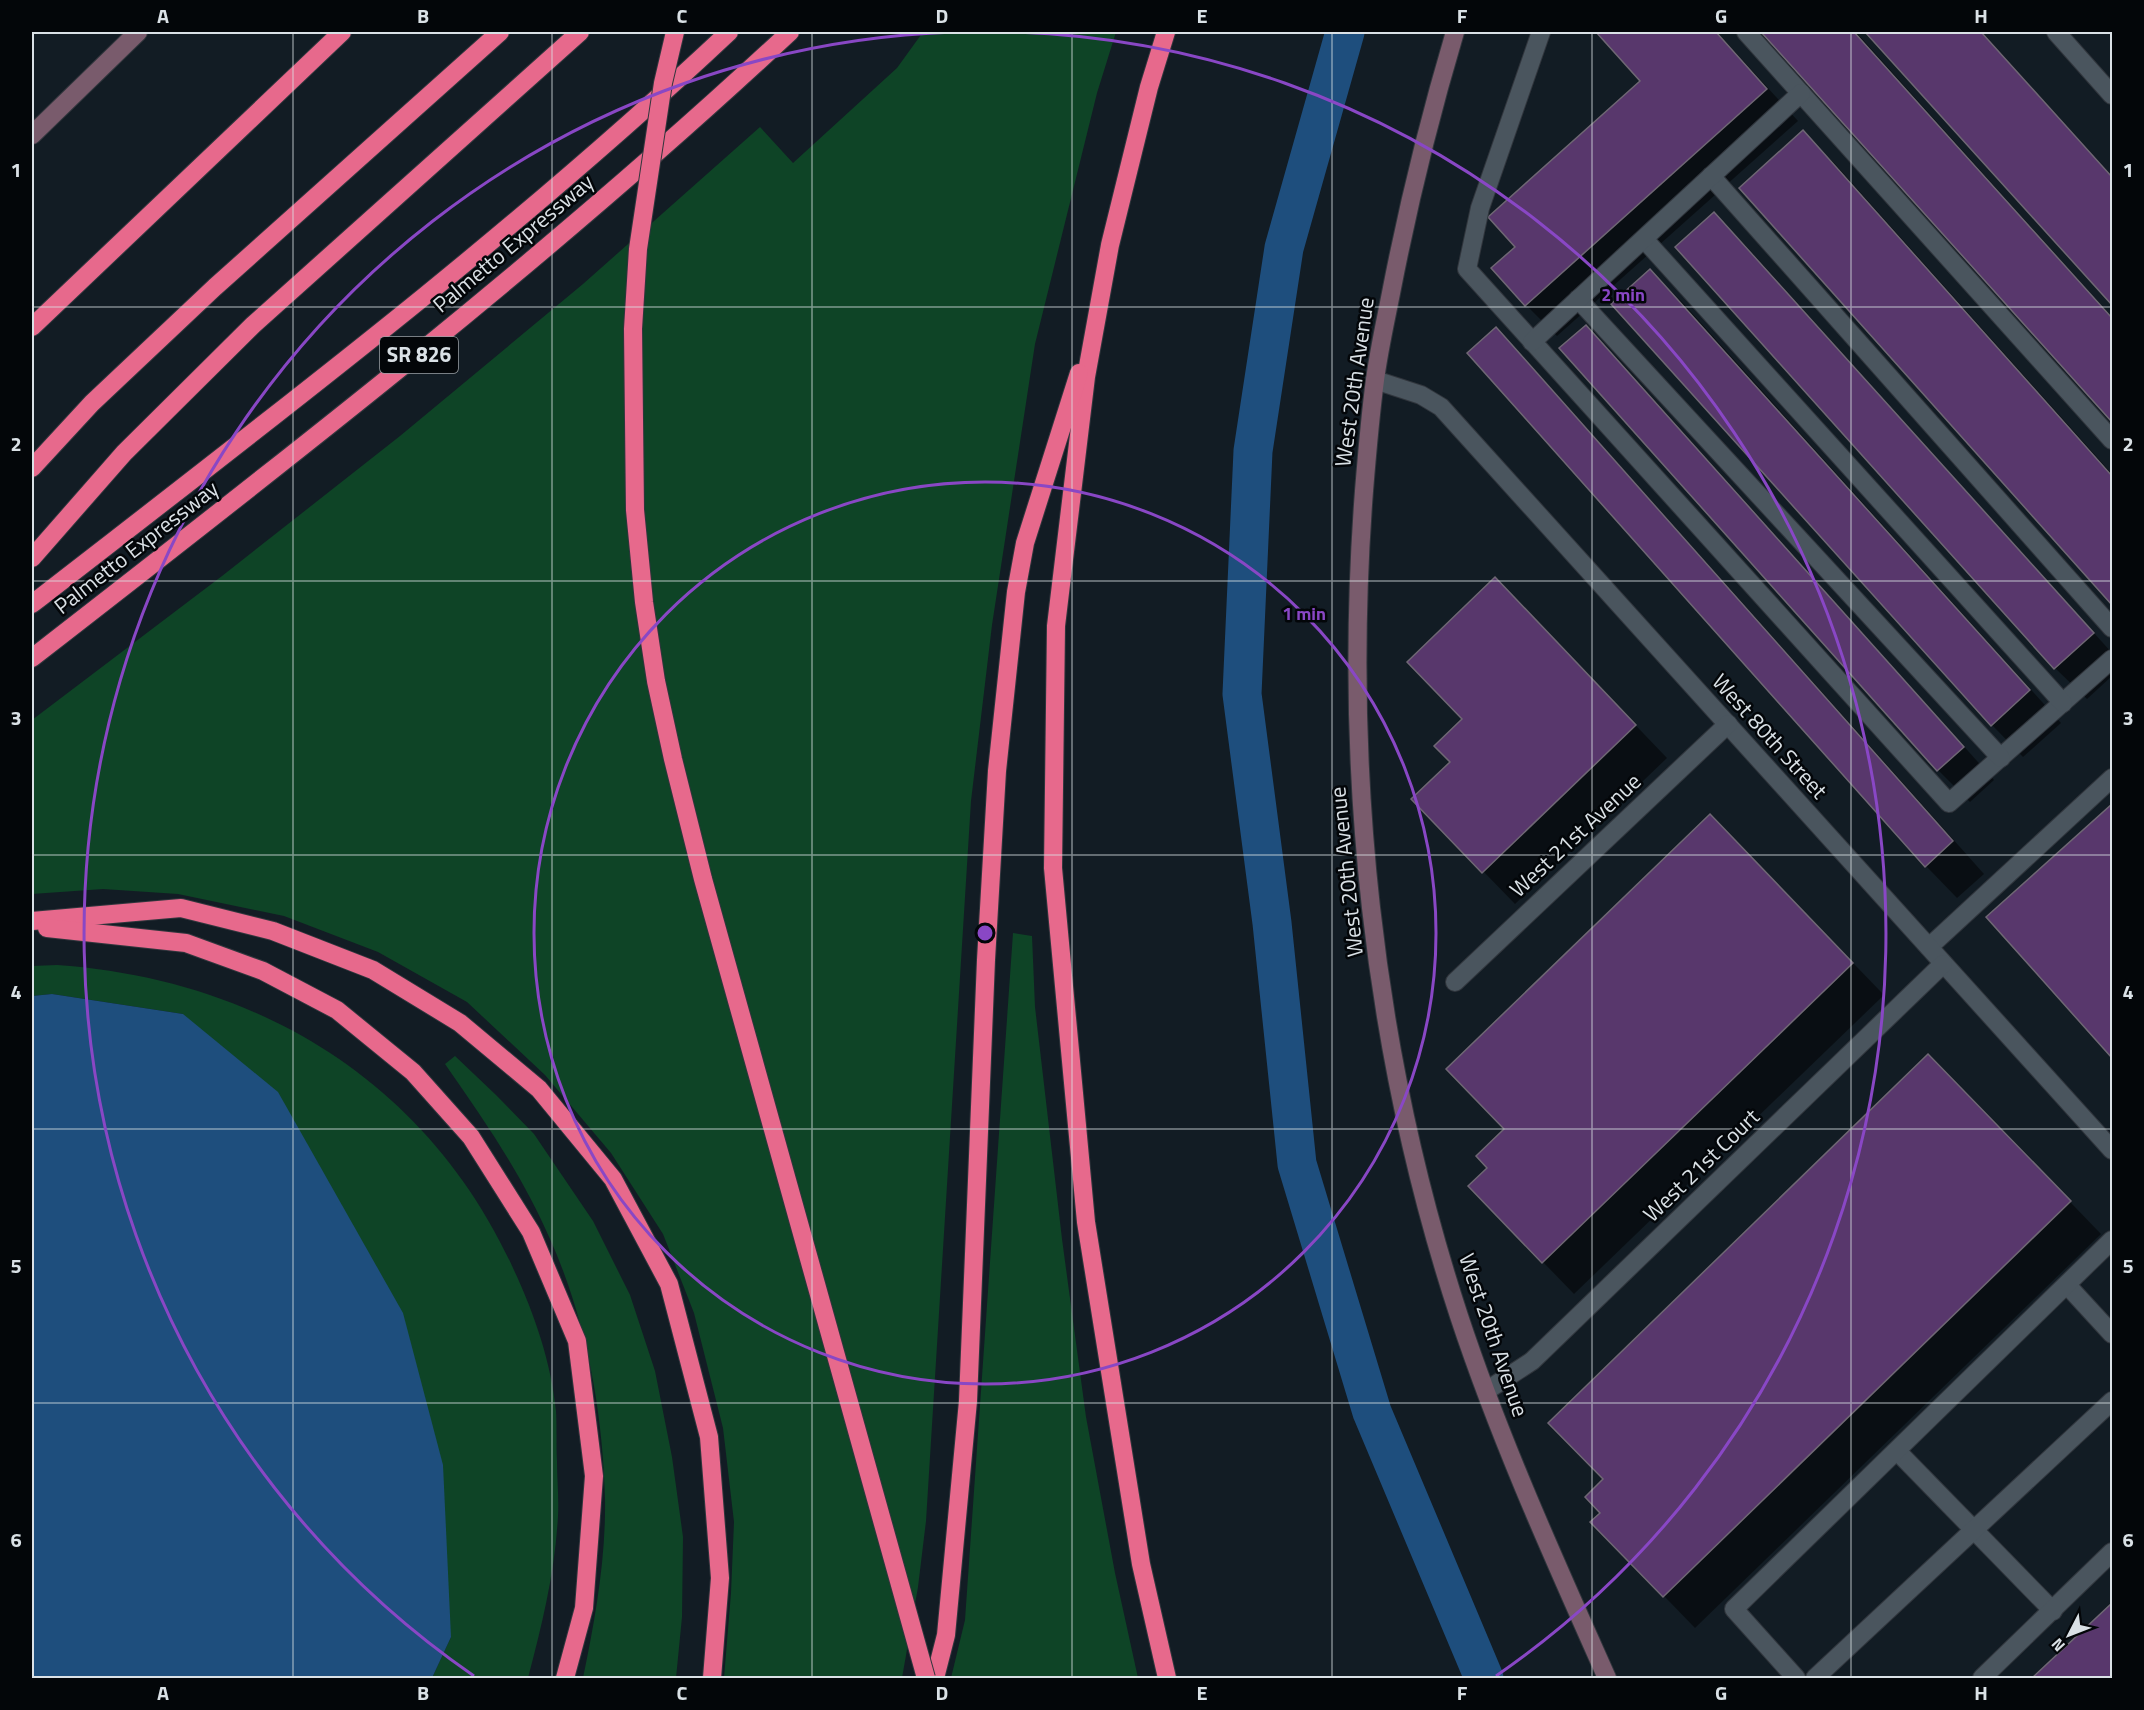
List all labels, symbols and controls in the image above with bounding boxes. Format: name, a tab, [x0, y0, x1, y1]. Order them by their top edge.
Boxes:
text: A	[157, 0, 169, 31]
text: B	[417, 0, 429, 31]
text: C	[677, 0, 688, 31]
text: D	[936, 0, 948, 31]
text: E	[1196, 0, 1208, 31]
text: F	[1457, 0, 1468, 31]
text: G	[1715, 0, 1727, 31]
text: H	[1974, 0, 1988, 31]
text: 1	[10, 154, 22, 185]
text: 1	[2122, 154, 2134, 185]
street label: Palmetto Expressway	[425, 165, 601, 321]
text: 2 min	[1601, 281, 1645, 308]
street label: West 20th Avenue	[1325, 295, 1383, 469]
road number: SR 826	[380, 337, 458, 373]
text: 2	[10, 428, 22, 459]
text: 2	[2122, 428, 2134, 459]
street label: Palmetto Expressway	[46, 471, 226, 622]
text: 1 min	[1282, 600, 1326, 627]
street label: West 80th Street	[1704, 666, 1836, 807]
text: 3	[10, 702, 22, 733]
text: 3	[2122, 702, 2134, 733]
street label: West 21st Avenue	[1502, 765, 1648, 905]
street label: West 20th Avenue	[1320, 785, 1372, 959]
centre of rings	[975, 923, 995, 943]
text: 4	[10, 976, 22, 1007]
text: 4	[2122, 976, 2134, 1007]
street label: West 21st Court	[1635, 1100, 1767, 1230]
street label: West 20th Avenue	[1450, 1249, 1538, 1421]
text: 5	[10, 1250, 22, 1281]
text: 5	[2122, 1250, 2134, 1281]
text: 6	[10, 1524, 22, 1555]
text: 6	[2122, 1524, 2134, 1555]
north arrow	[2039, 1605, 2099, 1665]
text: N	[2045, 1633, 2070, 1657]
text: A	[157, 1677, 169, 1708]
text: B	[417, 1677, 429, 1708]
text: C	[677, 1677, 688, 1708]
text: D	[936, 1677, 948, 1708]
text: E	[1196, 1677, 1208, 1708]
text: F	[1457, 1677, 1468, 1708]
text: G	[1715, 1677, 1727, 1708]
text: H	[1974, 1677, 1988, 1708]

